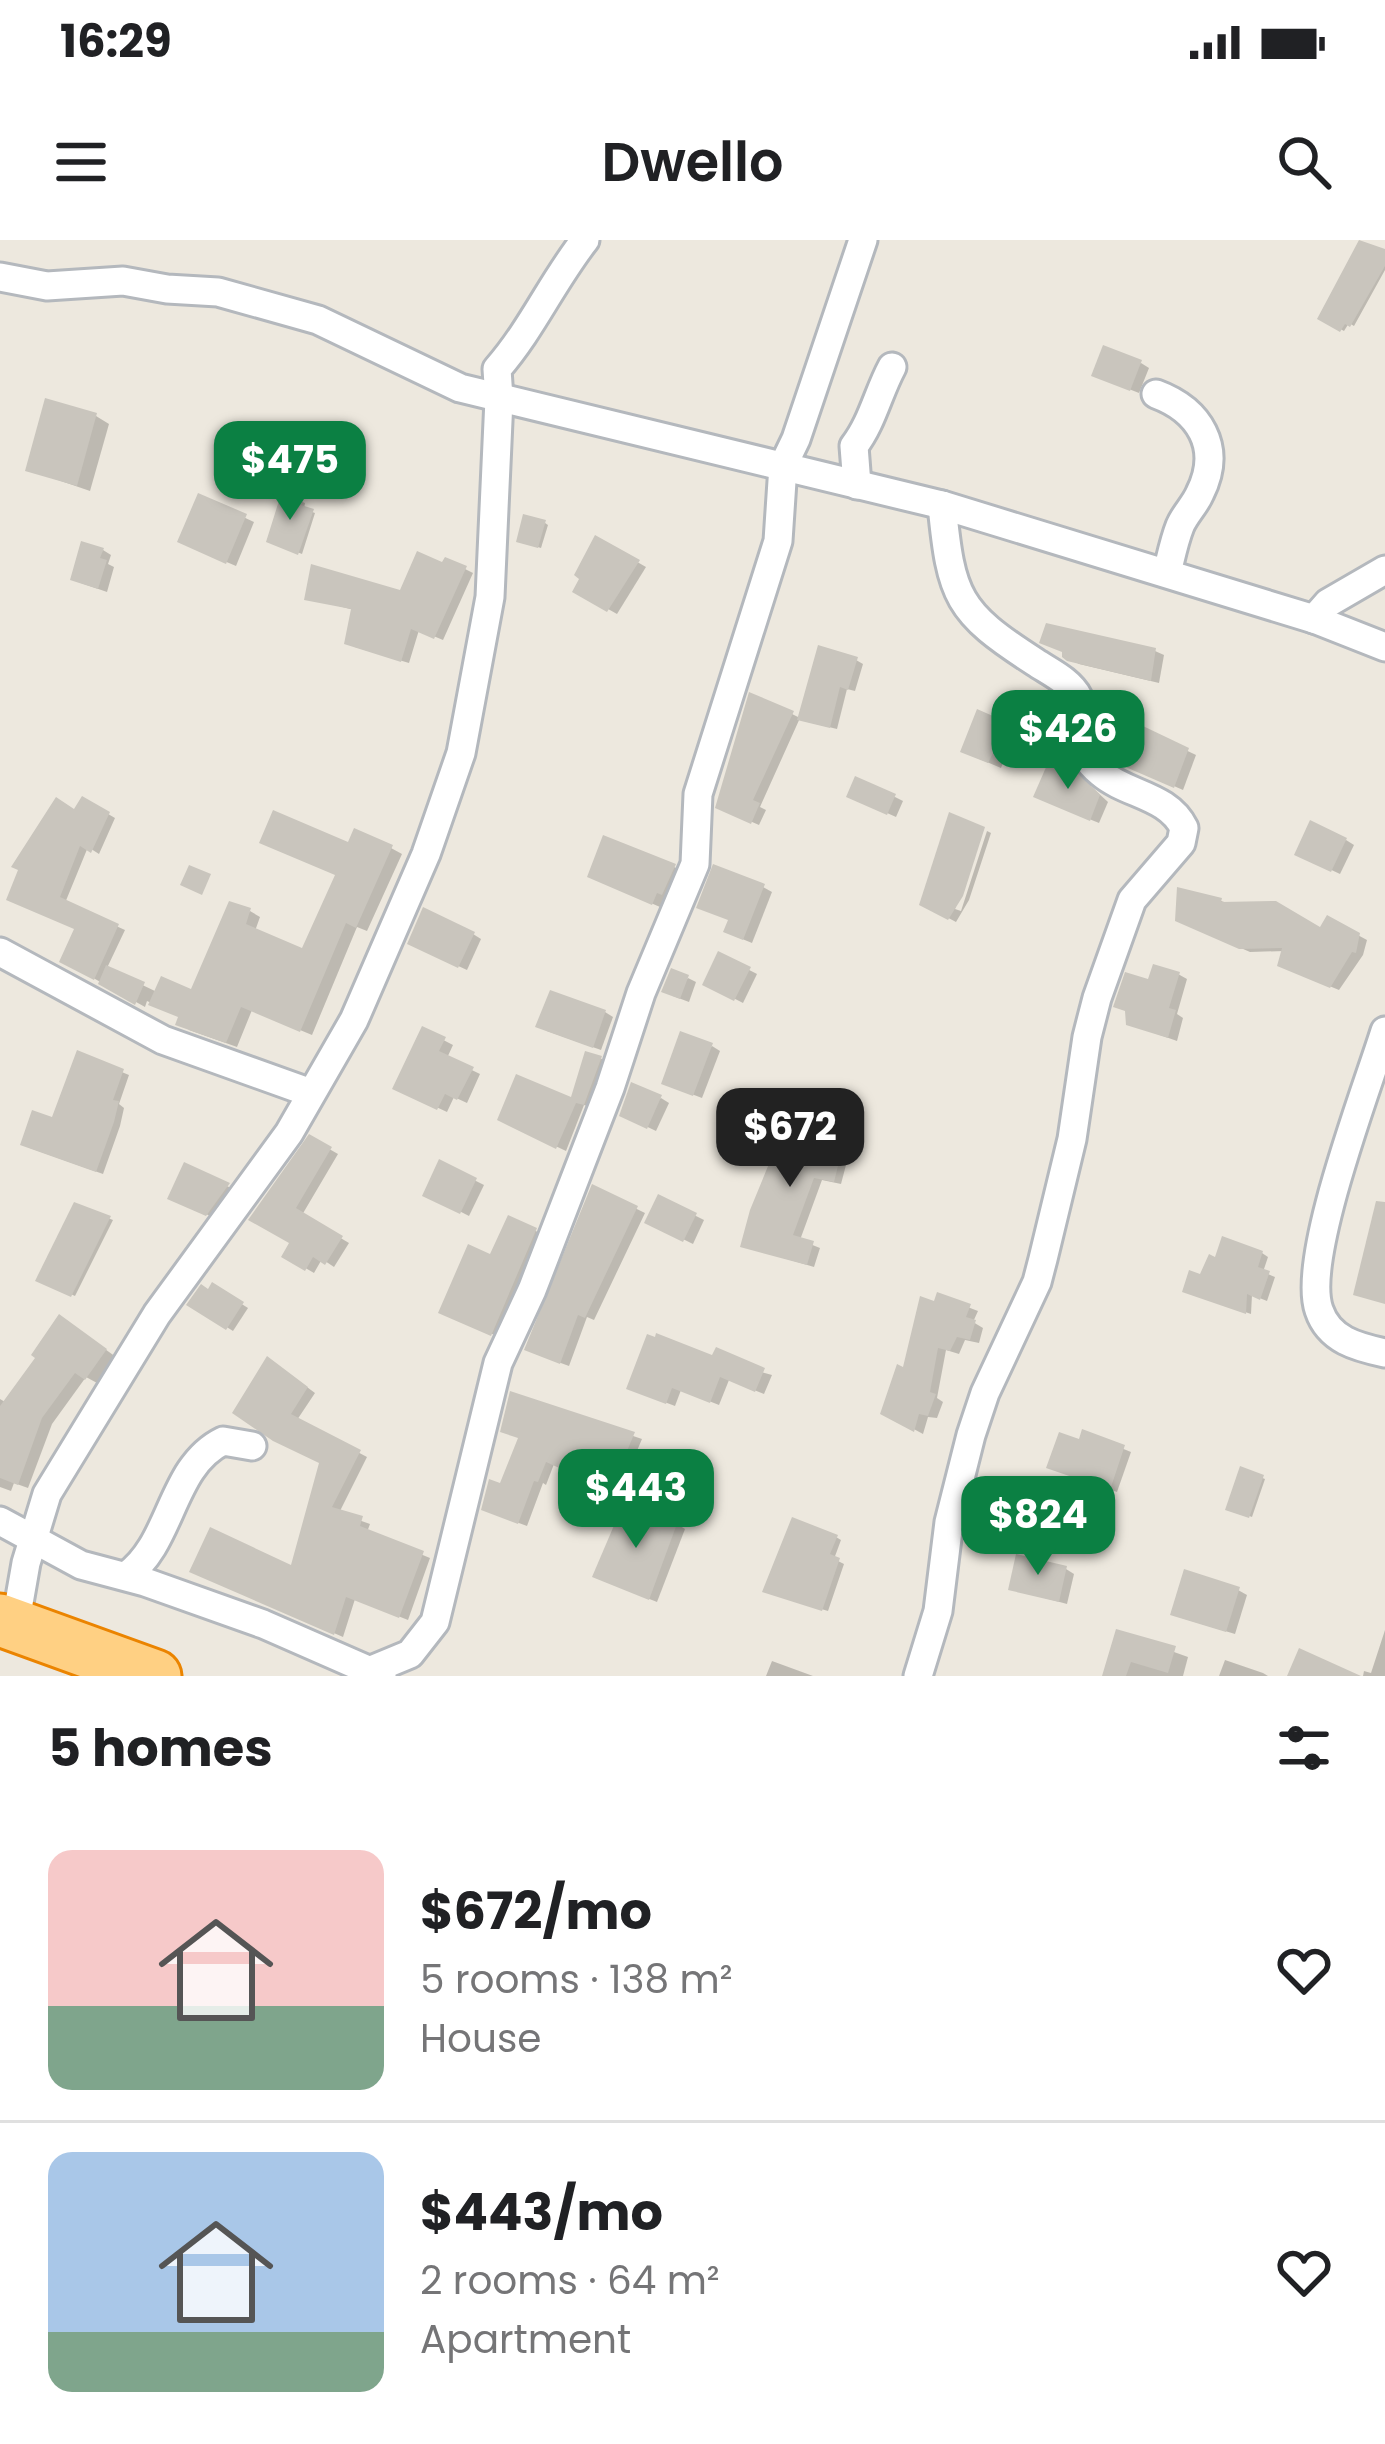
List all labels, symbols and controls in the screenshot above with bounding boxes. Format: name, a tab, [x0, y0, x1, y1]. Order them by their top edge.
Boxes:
text: 16:29	[60, 10, 172, 73]
text: Dwello	[601, 124, 784, 200]
icon: menu	[48, 129, 114, 195]
icon: search	[1271, 129, 1337, 195]
pin: $475	[219, 421, 361, 523]
text: $475	[241, 432, 339, 487]
pin: $426	[997, 690, 1139, 792]
text: $426	[1018, 701, 1118, 756]
pin: $672	[719, 1088, 861, 1190]
text: $672	[743, 1099, 837, 1154]
pin: $443	[565, 1449, 707, 1551]
text: $443	[585, 1460, 687, 1515]
pin: $824	[967, 1476, 1109, 1578]
text: $824	[988, 1487, 1088, 1542]
text: 5 homes	[48, 1712, 273, 1784]
icon: filters	[1271, 1715, 1337, 1781]
text: $672/mo	[420, 1875, 652, 1947]
icon: home	[144, 1898, 288, 2042]
icon: heart	[1271, 1937, 1337, 2003]
text: 5 rooms · 138 m²	[420, 1952, 733, 2007]
text: House	[420, 2011, 541, 2066]
text: $443/mo	[420, 2176, 663, 2248]
icon: home	[144, 2200, 288, 2344]
icon: heart	[1271, 2239, 1337, 2305]
text: 2 rooms · 64 m²	[420, 2253, 720, 2308]
text: Apartment	[420, 2312, 631, 2367]

